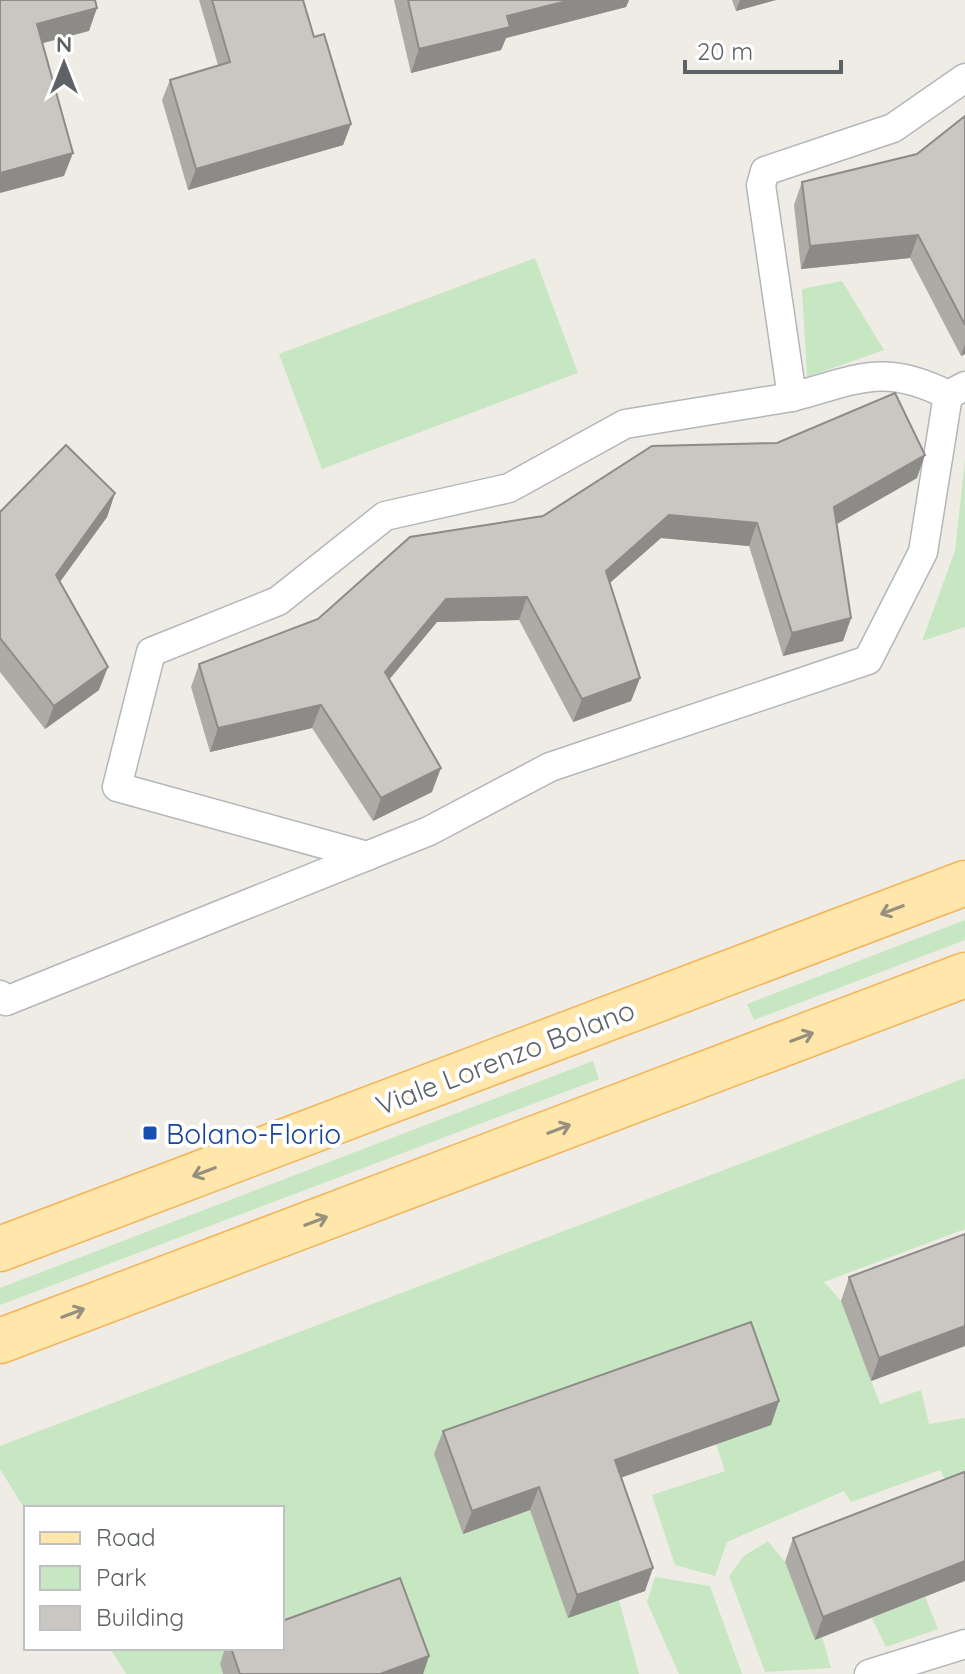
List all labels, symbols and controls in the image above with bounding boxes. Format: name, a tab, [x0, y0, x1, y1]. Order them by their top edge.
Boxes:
north arrow	[24, 24, 104, 104]
scale bar	[685, 24, 841, 74]
text: N	[56, 30, 72, 58]
text: 20 m	[697, 36, 753, 66]
one-way arrow	[880, 904, 905, 918]
street label: Viale Lorenzo Bolano	[371, 991, 639, 1123]
one-way arrow	[790, 1029, 814, 1043]
place label: Bolano-Florio	[166, 1116, 341, 1151]
one-way arrow	[546, 1121, 571, 1135]
marker: Bolano-Florio	[141, 1124, 159, 1142]
one-way arrow	[192, 1166, 217, 1180]
one-way arrow	[303, 1213, 328, 1227]
one-way arrow	[60, 1305, 85, 1319]
legend	[24, 1506, 284, 1650]
text: Road	[96, 1522, 156, 1552]
text: Park	[96, 1562, 147, 1592]
text: Building	[96, 1602, 184, 1632]

